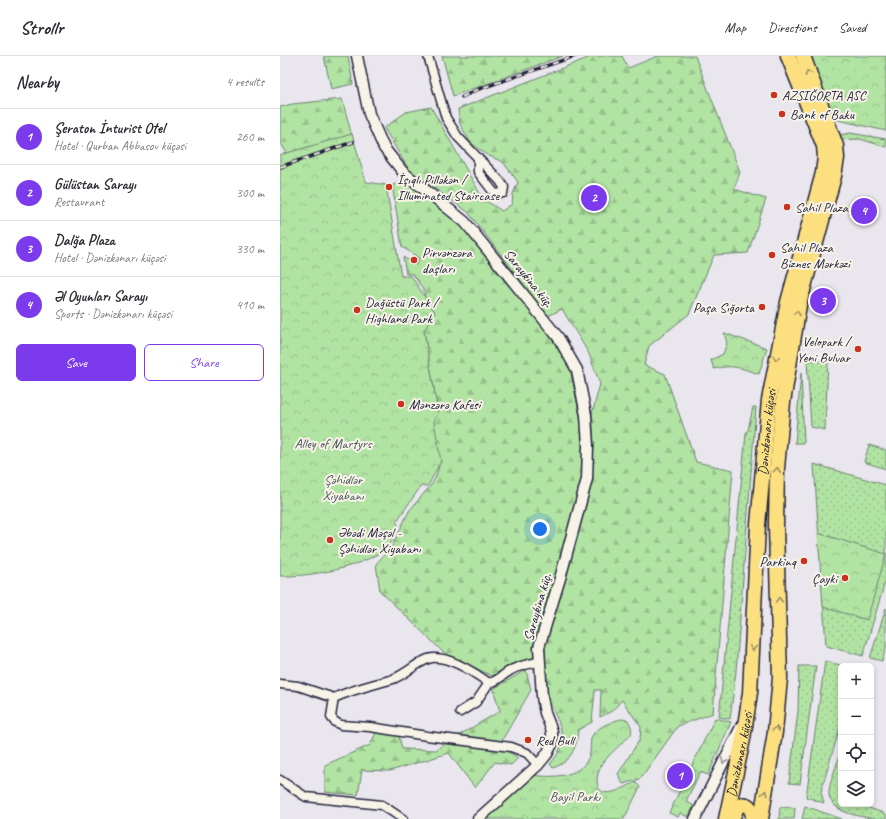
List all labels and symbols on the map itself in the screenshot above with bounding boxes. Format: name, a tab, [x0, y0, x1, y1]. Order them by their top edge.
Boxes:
one-way arrow	[805, 70, 813, 78]
place label: AZSIĞORTA ASC	[782, 87, 867, 104]
marker: AZSIĞORTA ASC	[769, 90, 779, 100]
place label: Bank of Baku	[790, 106, 855, 123]
marker: Bank of Baku	[777, 109, 787, 119]
place label: İşıqlı Pilləkən / Illuminated Staircase	[397, 171, 500, 204]
marker: İşıqlı Pilləkən / Illuminated Staircase	[384, 182, 394, 192]
pin: 2	[581, 183, 607, 213]
pin: 4	[851, 196, 877, 226]
place label: Sahil Plaza	[795, 199, 849, 216]
marker: Sahil Plaza	[782, 202, 792, 212]
place label: Sahil Plaza Biznes Mərkəzi	[780, 239, 852, 272]
place label: Pirvənzəra daşları	[422, 244, 473, 277]
street label: Saraykina küç.	[500, 246, 557, 311]
marker: Sahil Plaza Biznes Mərkəzi	[767, 250, 777, 260]
marker: Pirvənzəra daşları	[409, 255, 419, 265]
pin: 3	[810, 286, 836, 316]
place label: Dağüstü Park / Highland Park	[365, 294, 441, 327]
place label: Paşa Sığorta	[693, 299, 755, 316]
marker: Paşa Sığorta	[757, 302, 767, 312]
marker: Dağüstü Park / Highland Park	[352, 305, 362, 315]
one-way arrow	[792, 310, 801, 316]
place label: Velopark / Yeni Bulvar	[796, 333, 853, 366]
marker: Velopark / Yeni Bulvar	[853, 344, 863, 354]
one-way arrow	[773, 355, 781, 361]
street label: Dənizkənarı küçəsi	[754, 385, 780, 476]
place label: Mənzərə Kafesi	[409, 396, 483, 413]
marker: Mənzərə Kafesi	[396, 399, 406, 409]
park label: Alley of Martyrs	[295, 435, 373, 452]
one-way arrow	[773, 467, 782, 473]
park label: Şəhidlər Xiyabanı	[322, 471, 365, 504]
your location	[530, 519, 550, 539]
place label: Əbədi Məşəl - Şəhidlər Xiyabanı	[338, 524, 422, 557]
marker: Əbədi Məşəl - Şəhidlər Xiyabanı	[325, 535, 335, 545]
place label: Parkinq	[760, 553, 797, 570]
marker: Parkinq	[799, 556, 809, 566]
place label: Çayki	[812, 570, 839, 587]
street label: Saraykina küç.	[520, 571, 555, 643]
marker: Çayki	[840, 573, 850, 583]
one-way arrow	[774, 597, 783, 603]
one-way arrow	[748, 645, 757, 651]
street label: Dənizkənarı küçəsi	[723, 708, 756, 799]
one-way arrow	[771, 726, 780, 732]
place label: Red Bull	[536, 732, 577, 749]
marker: Red Bull	[523, 735, 533, 745]
one-way arrow	[721, 757, 729, 765]
pin: 1	[667, 761, 693, 791]
park label: Bayil Parkı	[550, 788, 602, 805]
one-way arrow	[761, 790, 769, 797]

